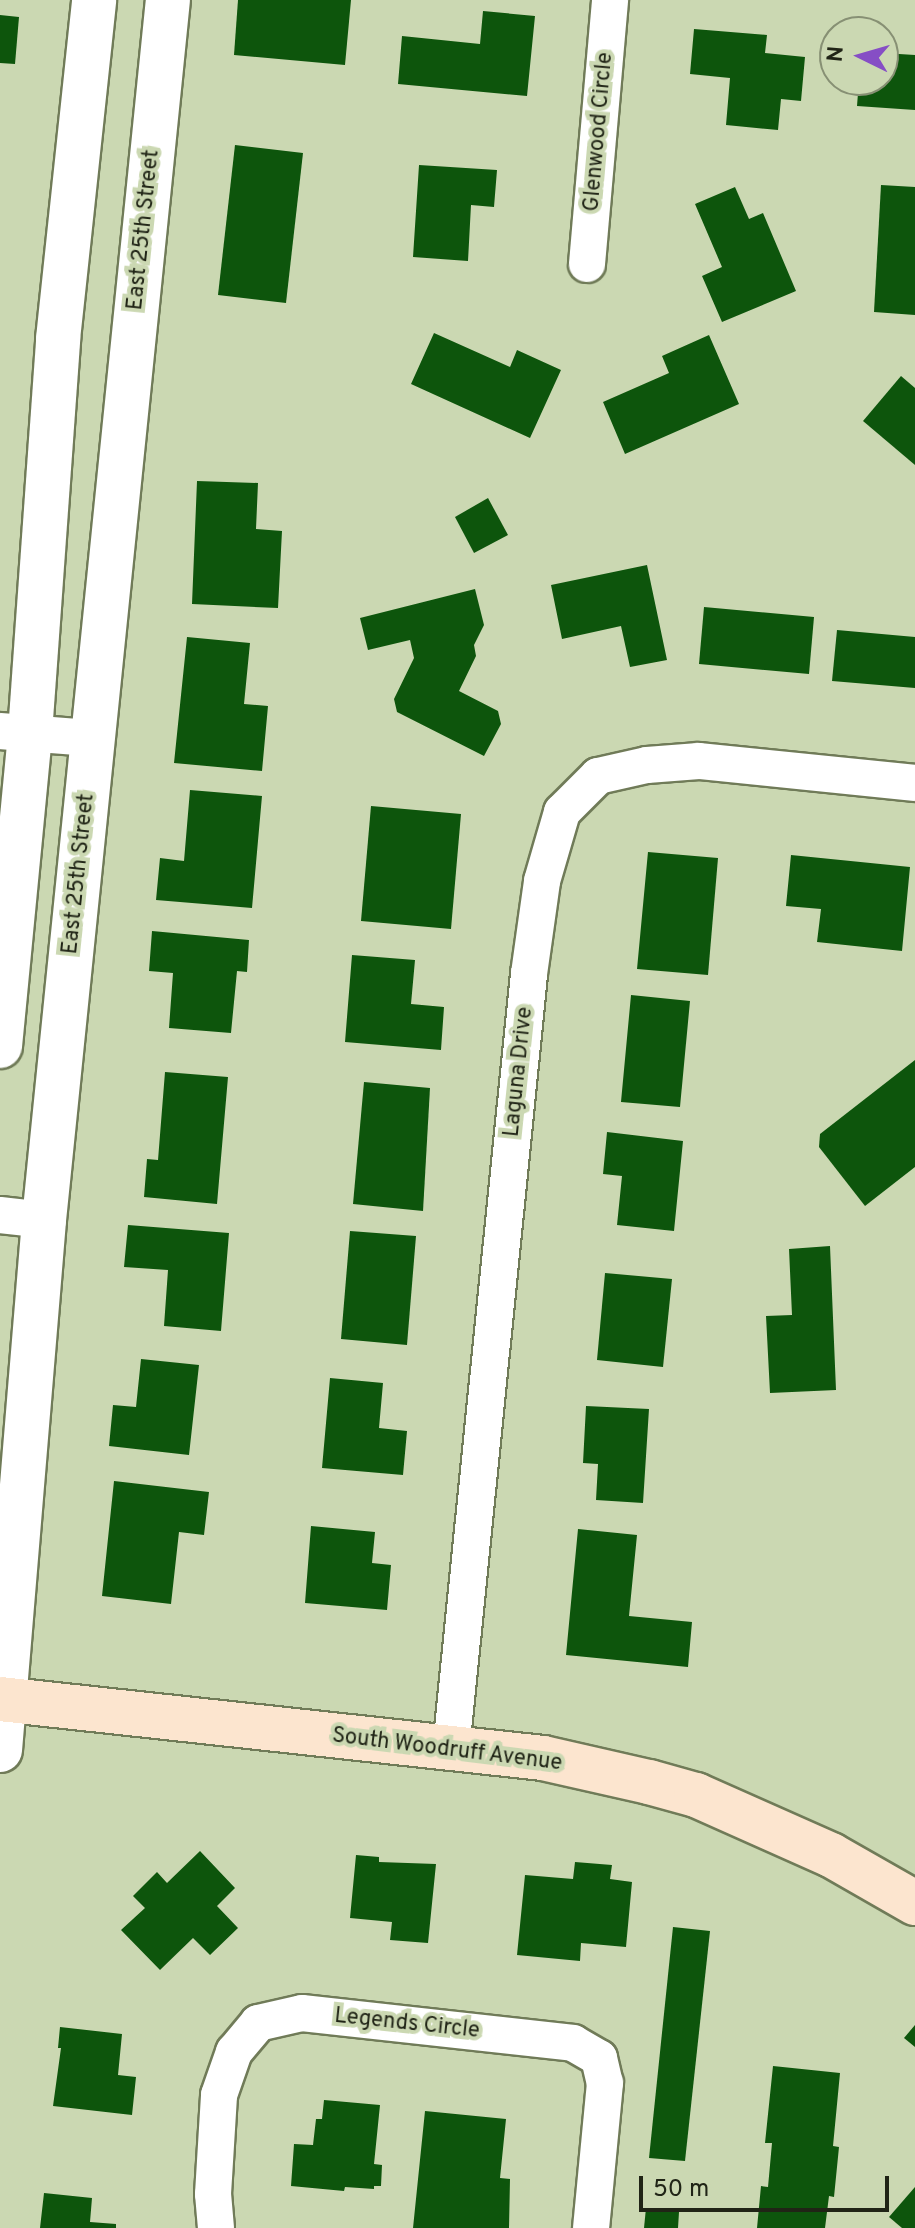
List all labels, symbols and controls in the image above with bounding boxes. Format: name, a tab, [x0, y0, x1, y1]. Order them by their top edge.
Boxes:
north arrow	[819, 16, 899, 96]
text: N	[822, 45, 851, 63]
street label: Glenwood Circle	[579, 51, 619, 213]
street label: East 25th Street	[122, 148, 166, 312]
street label: East 25th Street	[57, 792, 101, 956]
street label: Laguna Drive	[499, 1006, 539, 1138]
street label: South Woodruff Avenue	[330, 1723, 564, 1777]
street label: Legends Circle	[333, 2003, 481, 2045]
scale bar	[643, 2160, 893, 2210]
text: 50 m	[653, 2175, 709, 2205]

